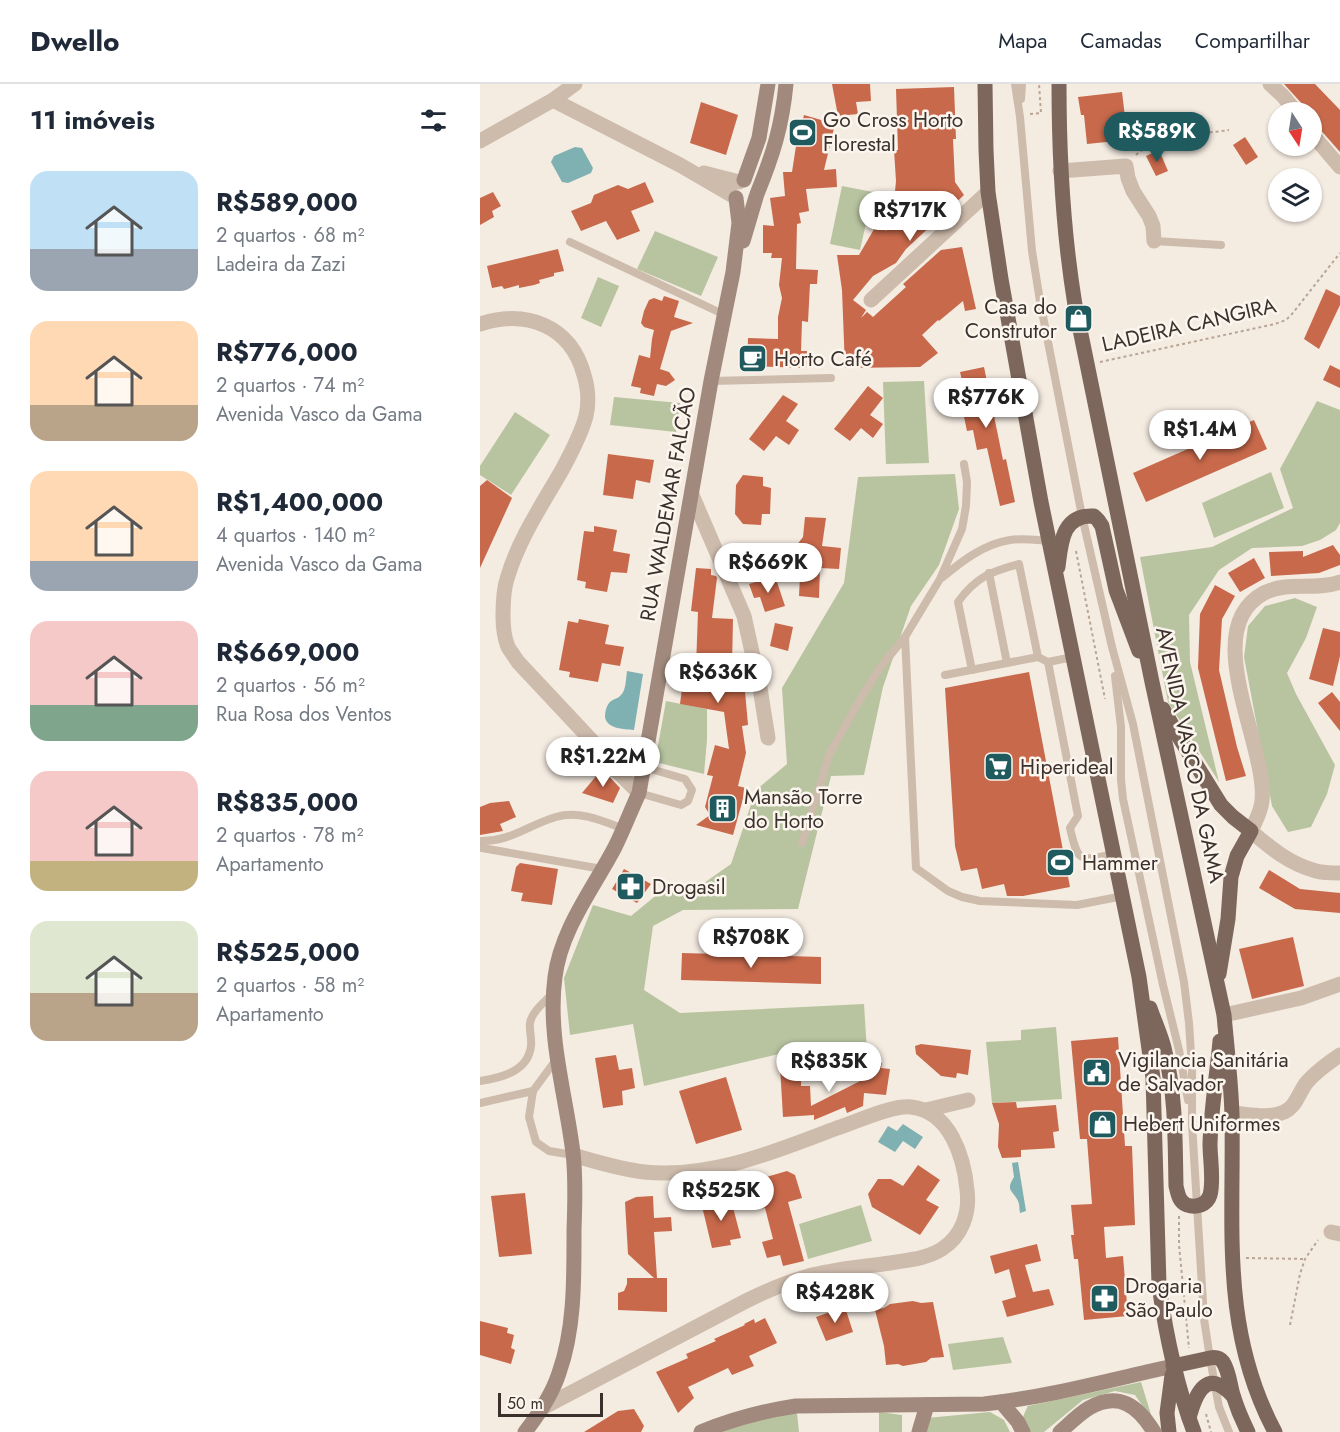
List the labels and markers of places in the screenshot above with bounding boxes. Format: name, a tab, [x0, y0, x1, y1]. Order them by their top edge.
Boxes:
place label: Go Cross Horto Florestal	[823, 105, 963, 159]
pin: R$589K	[1108, 112, 1206, 163]
sports icon: Go Cross Horto Florestal	[786, 116, 818, 148]
pin: R$717K	[861, 191, 959, 242]
place label: Casa do Construtor	[965, 292, 1058, 346]
shop icon: Casa do Construtor	[1062, 303, 1094, 335]
cafe icon: Horto Café	[737, 343, 769, 375]
place label: Horto Café	[774, 344, 872, 374]
pin: R$776K	[937, 378, 1035, 429]
pin: R$1.4M	[1151, 410, 1249, 461]
pin: R$669K	[719, 543, 817, 594]
pin: R$636K	[669, 653, 767, 704]
pin: R$1.22M	[548, 737, 658, 788]
supermarket icon: Hiperideal	[983, 751, 1015, 783]
place label: Hiperideal	[1020, 752, 1114, 782]
place label: Mansão Torre do Horto	[744, 782, 863, 836]
building icon: Mansão Torre do Horto	[707, 793, 739, 825]
sports icon: Hammer	[1045, 847, 1077, 879]
place label: Hammer	[1082, 848, 1159, 878]
pharmacy icon: Drogasil	[615, 871, 647, 903]
place label: Drogasil	[652, 872, 725, 902]
pin: R$708K	[702, 918, 800, 969]
pin: R$835K	[780, 1042, 878, 1093]
place label: Vigilancia Sanitária de Salvador	[1118, 1045, 1289, 1099]
public building icon: Vigilancia Sanitária de Salvador	[1081, 1056, 1113, 1088]
shop icon: Hebert Uniformes	[1086, 1108, 1118, 1140]
place label: Hebert Uniformes	[1123, 1109, 1280, 1139]
pin: R$525K	[672, 1171, 770, 1222]
place label: Drogaria São Paulo	[1125, 1271, 1213, 1325]
pin: R$428K	[786, 1273, 884, 1324]
pharmacy icon: Drogaria São Paulo	[1088, 1282, 1120, 1314]

